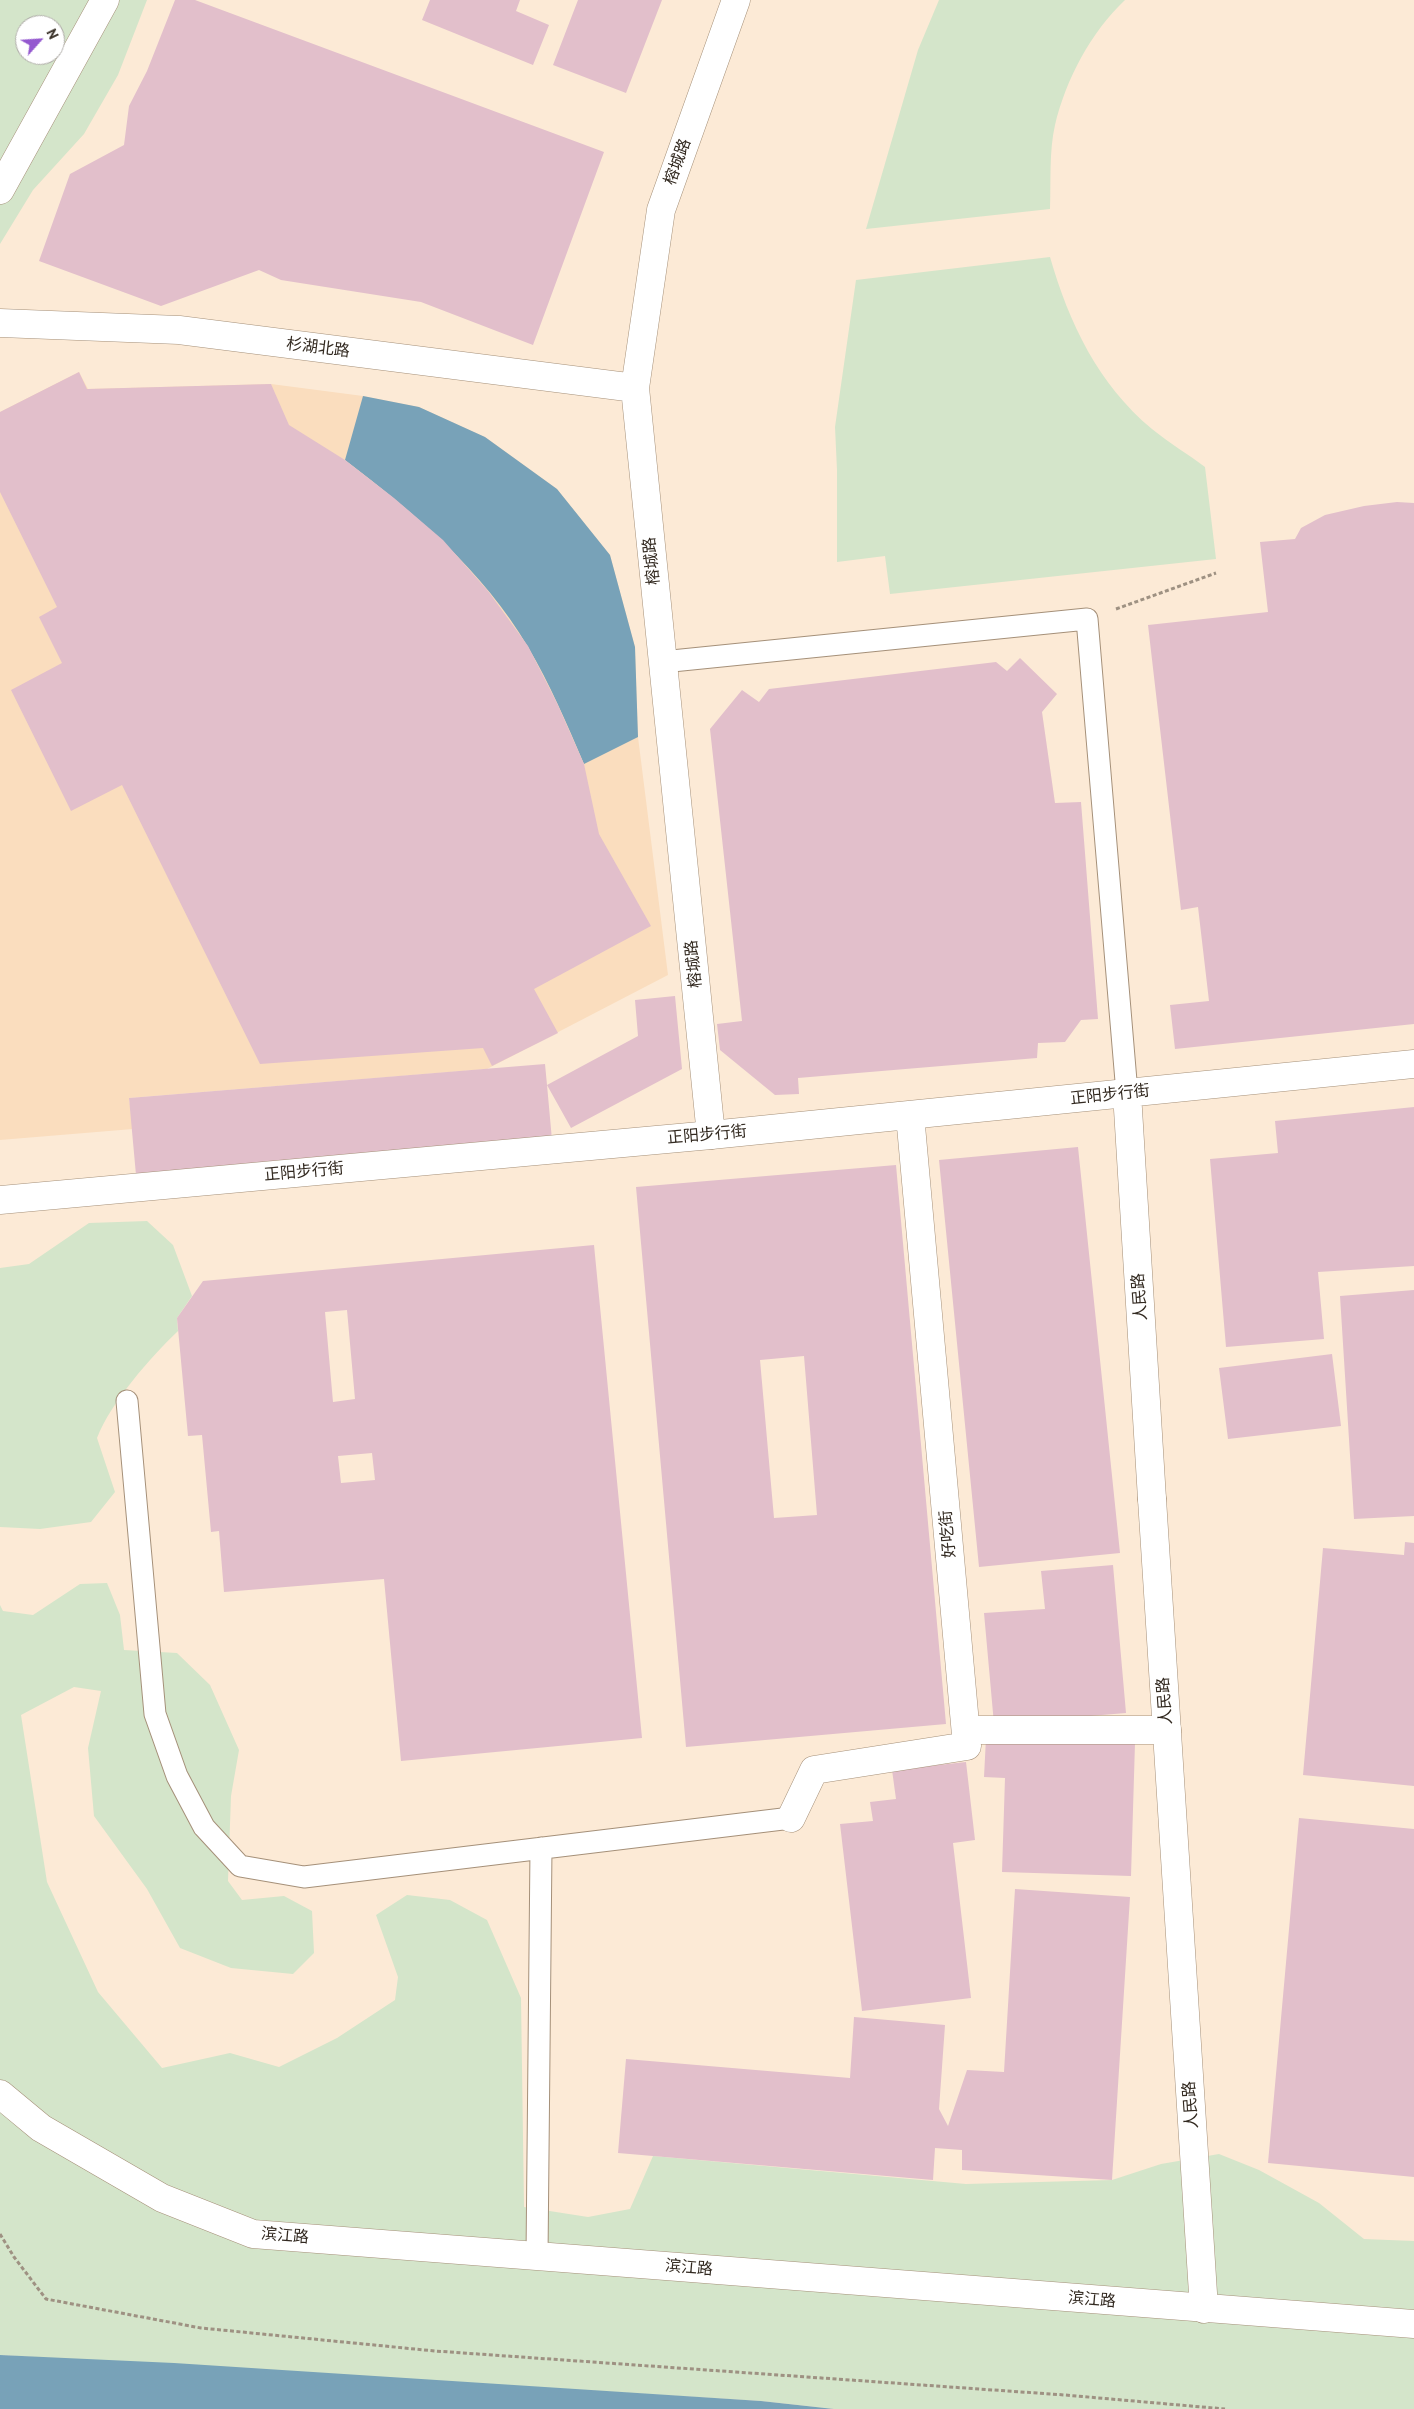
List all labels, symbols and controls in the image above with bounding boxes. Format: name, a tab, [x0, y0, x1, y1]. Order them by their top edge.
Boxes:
north arrow	[15, 15, 65, 65]
text: N	[42, 26, 63, 42]
street label: 榕城路	[661, 136, 695, 188]
street label: 杉湖北路	[285, 335, 351, 361]
street label: 榕城路	[640, 536, 664, 586]
street label: 榕城路	[682, 939, 706, 989]
street label: 正阳步行街	[1069, 1081, 1151, 1109]
street label: 正阳步行街	[666, 1122, 748, 1148]
street label: 正阳步行街	[263, 1159, 345, 1185]
street label: 人民路	[1129, 1272, 1151, 1322]
street label: 好吃街	[936, 1509, 960, 1559]
street label: 人民路	[1154, 1676, 1176, 1726]
street label: 人民路	[1180, 2080, 1202, 2130]
street label: 滨江路	[260, 2224, 310, 2248]
street label: 滨江路	[664, 2256, 714, 2280]
street label: 滨江路	[1067, 2288, 1117, 2312]

